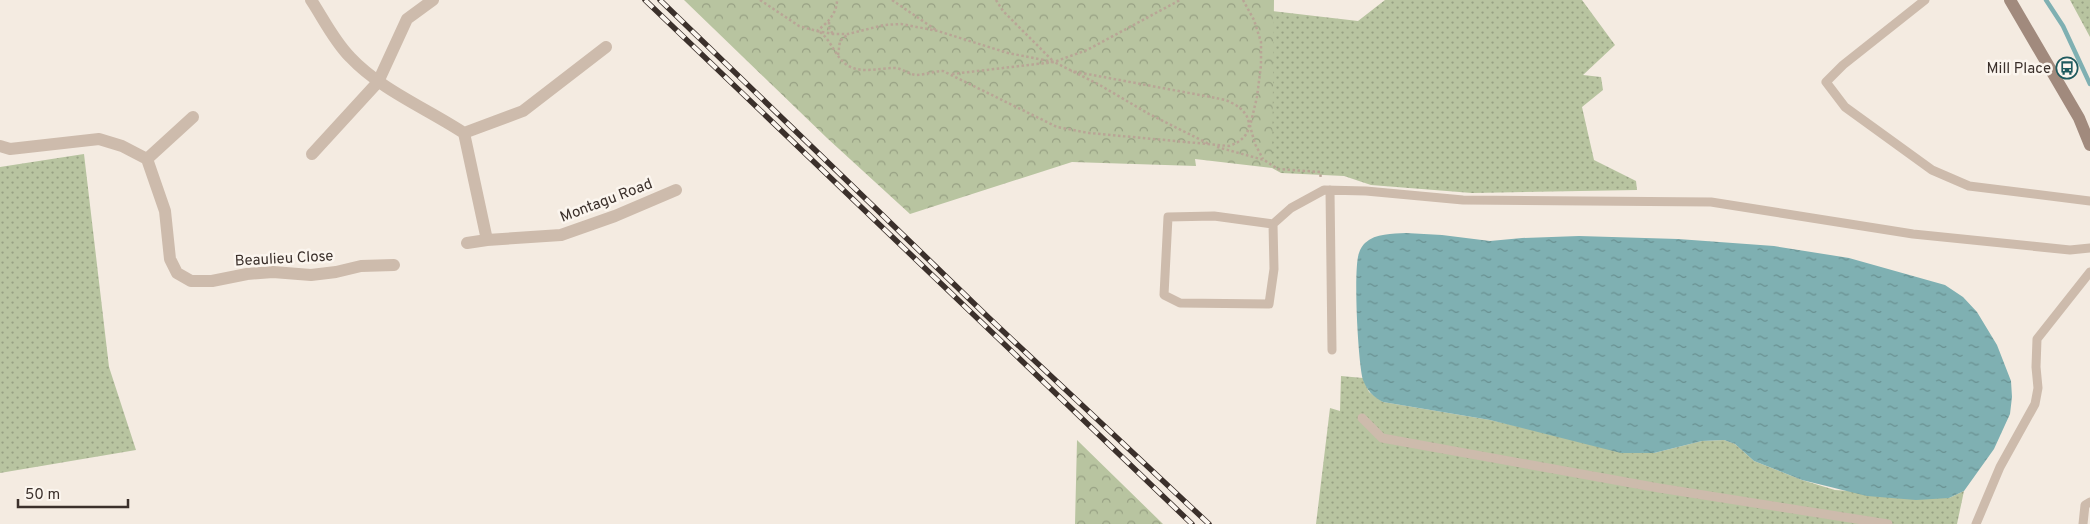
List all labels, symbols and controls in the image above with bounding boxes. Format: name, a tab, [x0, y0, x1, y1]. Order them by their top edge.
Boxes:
bus stop icon: Mill Place	[2055, 56, 2079, 80]
place label: Mill Place	[1987, 60, 2051, 79]
street label: Montagu Road	[558, 175, 655, 228]
street label: Beaulieu Close	[234, 247, 334, 272]
scale bar	[18, 476, 128, 508]
text: 50 m	[25, 486, 60, 505]

